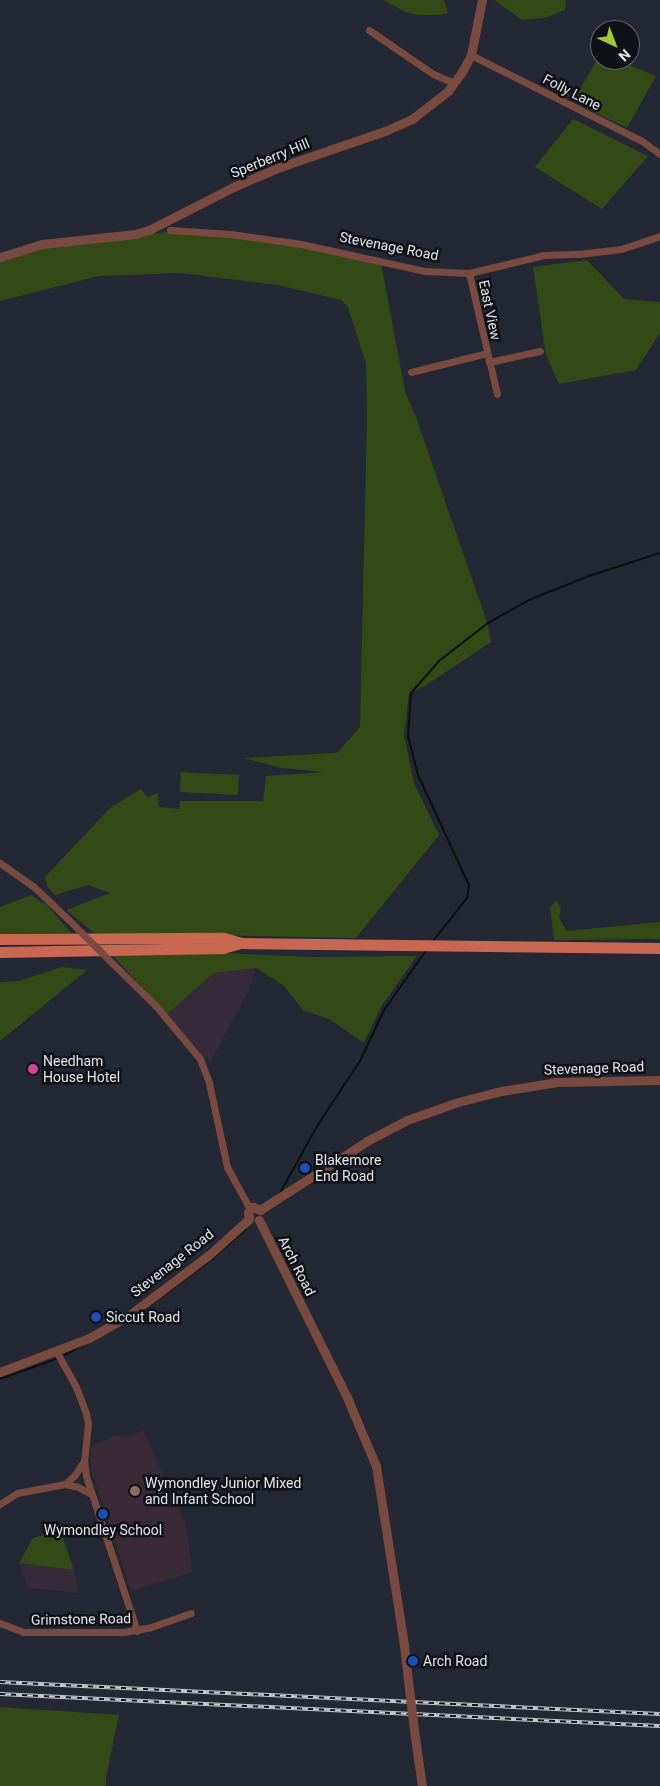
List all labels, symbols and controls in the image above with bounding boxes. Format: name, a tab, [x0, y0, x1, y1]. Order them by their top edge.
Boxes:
north arrow	[590, 20, 640, 70]
text: N	[615, 46, 634, 64]
street label: Folly Lane	[540, 70, 604, 114]
street label: Sperberry Hill	[228, 135, 312, 181]
street label: Stevenage Road	[338, 228, 440, 264]
street label: East View	[475, 278, 505, 342]
place label: Needham House Hotel	[43, 1053, 120, 1086]
street label: Stevenage Road	[543, 1058, 645, 1078]
marker: Needham House Hotel	[27, 1063, 39, 1075]
place label: Blakemore End Road	[315, 1152, 381, 1184]
marker: Blakemore End Road	[299, 1162, 311, 1174]
street label: Stevenage Road	[127, 1225, 217, 1301]
street label: Arch Road	[275, 1234, 319, 1298]
place label: Siccut Road	[106, 1309, 180, 1325]
marker: Siccut Road	[90, 1311, 102, 1323]
place label: Wymondley Junior Mixed and Infant School	[145, 1475, 301, 1508]
marker: Wymondley Junior Mixed and Infant School	[129, 1485, 141, 1497]
marker: Wymondley School	[97, 1508, 109, 1520]
place label: Wymondley School	[44, 1522, 162, 1538]
street label: Grimstone Road	[31, 1610, 131, 1628]
place label: Arch Road	[423, 1653, 487, 1669]
marker: Arch Road	[407, 1655, 419, 1667]

